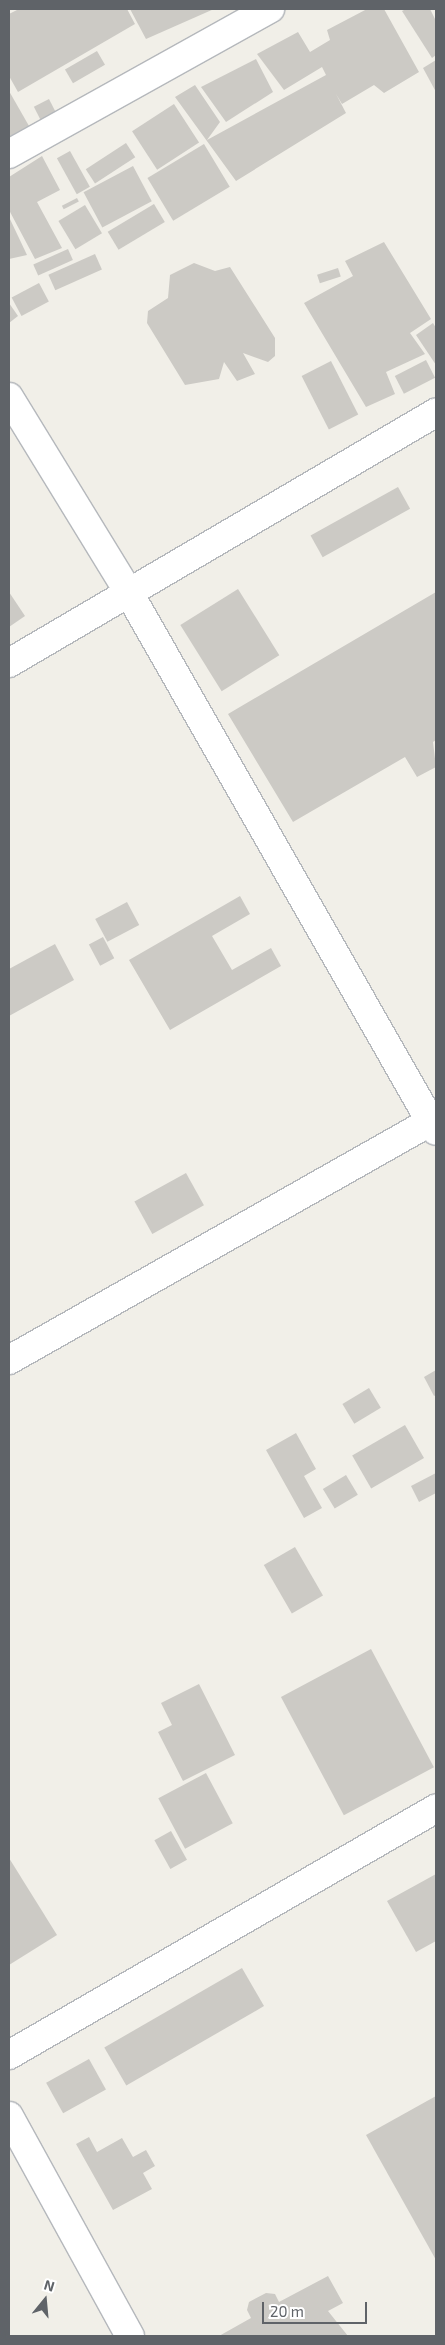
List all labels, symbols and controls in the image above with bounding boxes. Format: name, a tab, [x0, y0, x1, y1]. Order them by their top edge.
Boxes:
north arrow	[20, 2275, 70, 2325]
text: N	[42, 2276, 57, 2295]
scale bar	[265, 2292, 370, 2324]
text: 20 m	[270, 2302, 304, 2320]

